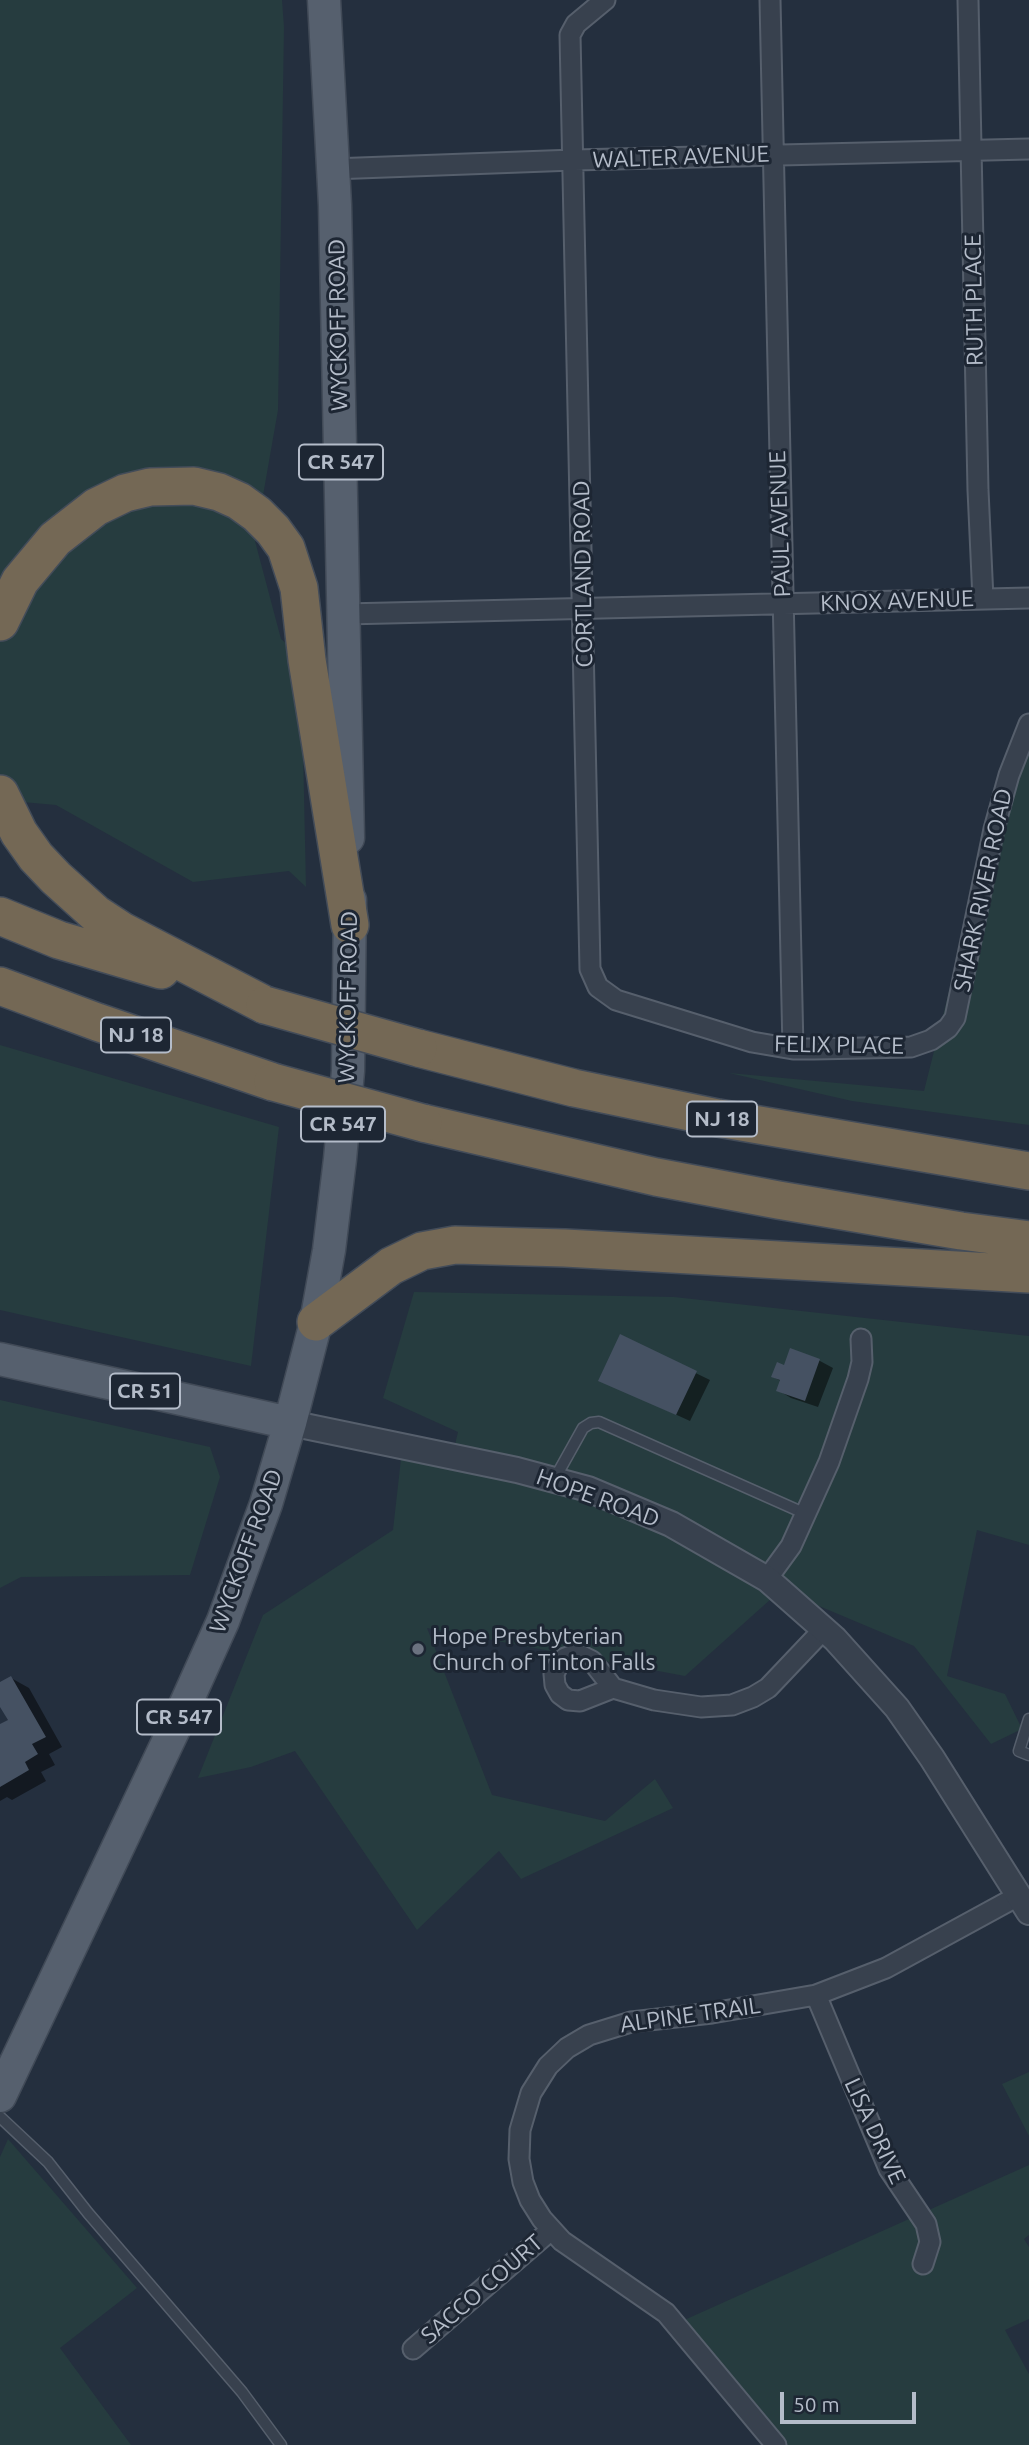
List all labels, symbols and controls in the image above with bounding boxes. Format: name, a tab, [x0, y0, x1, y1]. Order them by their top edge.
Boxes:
street label: WALTER AVENUE	[592, 140, 770, 174]
street label: RUTH PLACE	[959, 234, 989, 366]
street label: WYCKOFF ROAD	[323, 239, 353, 411]
road number: CR 547	[299, 444, 383, 480]
street label: PAUL AVENUE	[764, 450, 796, 598]
street label: CORTLAND ROAD	[568, 480, 598, 668]
street label: KNOX AVENUE	[820, 585, 974, 617]
street label: SHARK RIVER ROAD	[948, 786, 1018, 994]
street label: WYCKOFF ROAD	[333, 911, 363, 1083]
road number: NJ 18	[101, 1018, 171, 1052]
street label: FELIX PLACE	[774, 1030, 904, 1060]
road number: NJ 18	[687, 1102, 757, 1136]
road number: CR 547	[301, 1106, 385, 1142]
road number: CR 51	[110, 1374, 180, 1408]
street label: HOPE ROAD	[533, 1463, 663, 1533]
street label: WYCKOFF ROAD	[204, 1465, 288, 1637]
place label: Hope Presbyterian Church of Tinton Falls	[432, 1622, 656, 1676]
marker: Hope Presbyterian Church of Tinton Falls	[410, 1641, 426, 1657]
road number: CR 547	[137, 1700, 221, 1734]
street label: ALPINE TRAIL	[618, 1992, 762, 2038]
street label: LISA DRIVE	[838, 2074, 912, 2188]
street label: SACCO COURT	[416, 2229, 548, 2349]
scale bar	[784, 2378, 920, 2422]
text: 50 m	[793, 2392, 840, 2416]

